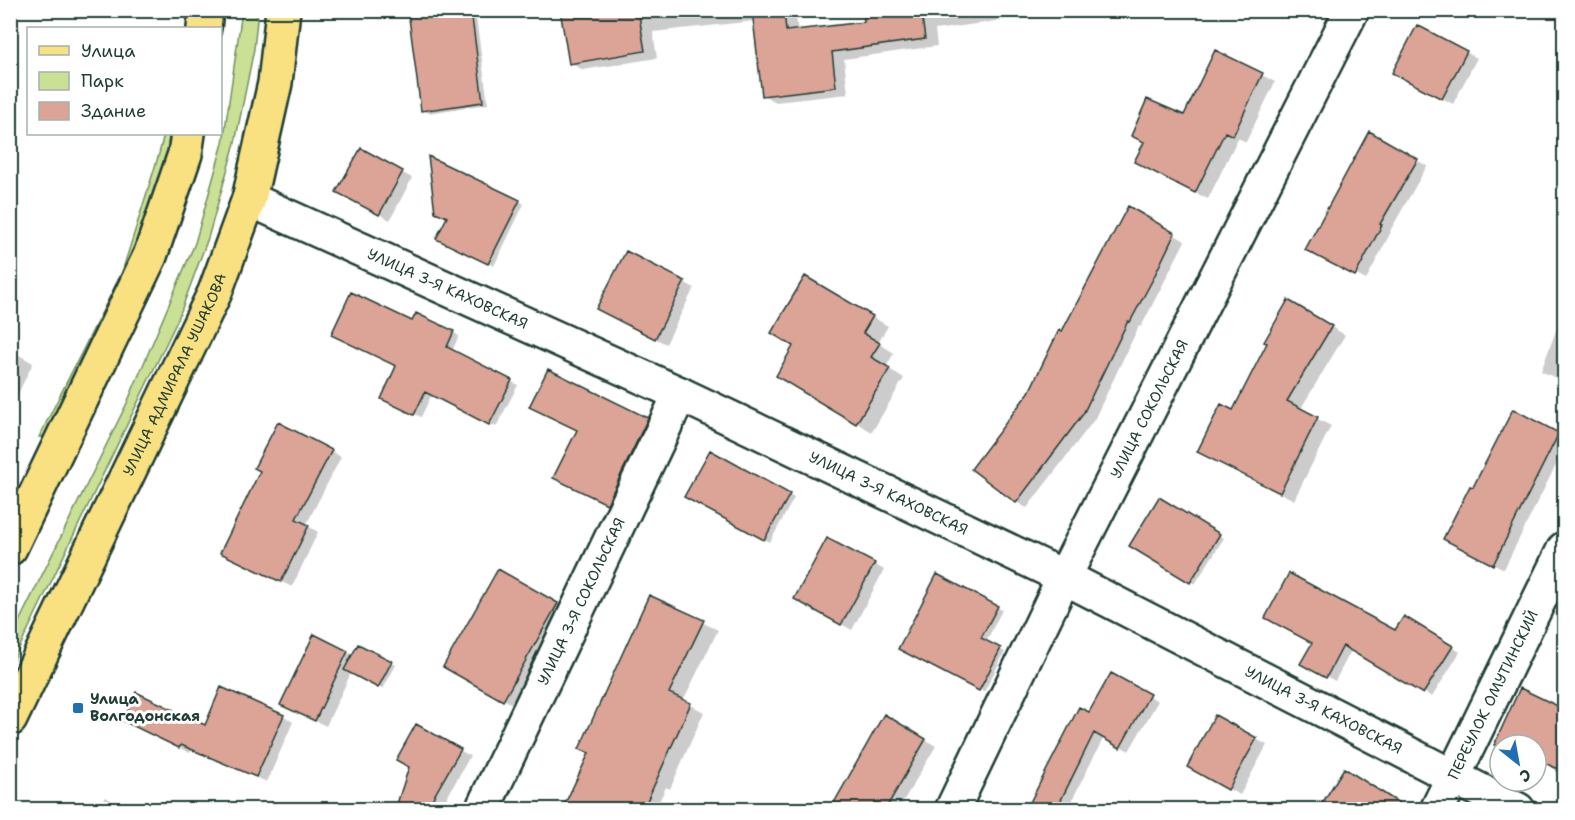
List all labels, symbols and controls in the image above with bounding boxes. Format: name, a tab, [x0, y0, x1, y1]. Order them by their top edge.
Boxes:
legend	[27, 27, 222, 135]
text: Улица	[81, 39, 135, 63]
text: Парк	[81, 69, 124, 93]
text: Здание	[81, 99, 146, 123]
street label: УЛИЦА 3-Я КАХОВСКАЯ	[364, 244, 531, 334]
street label: УЛИЦА АДМИРАЛА УШАКОВА	[118, 270, 231, 479]
street label: УЛИЦА СОКОЛЬСКАЯ	[1106, 336, 1193, 482]
street label: УЛИЦА 3-Я КАХОВСКАЯ	[806, 447, 971, 540]
street label: УЛИЦА 3-Я СОКОЛЬСКАЯ	[533, 514, 630, 688]
street label: ПЕРЕУЛОК ОМУТИНСКИЙ	[1444, 607, 1542, 783]
street label: УЛИЦА 3-Я КАХОВСКАЯ	[1241, 661, 1405, 759]
place label: Улица Волгодонская	[90, 689, 200, 726]
marker: Улица Волгодонская	[71, 701, 85, 715]
north arrow	[1488, 733, 1548, 793]

